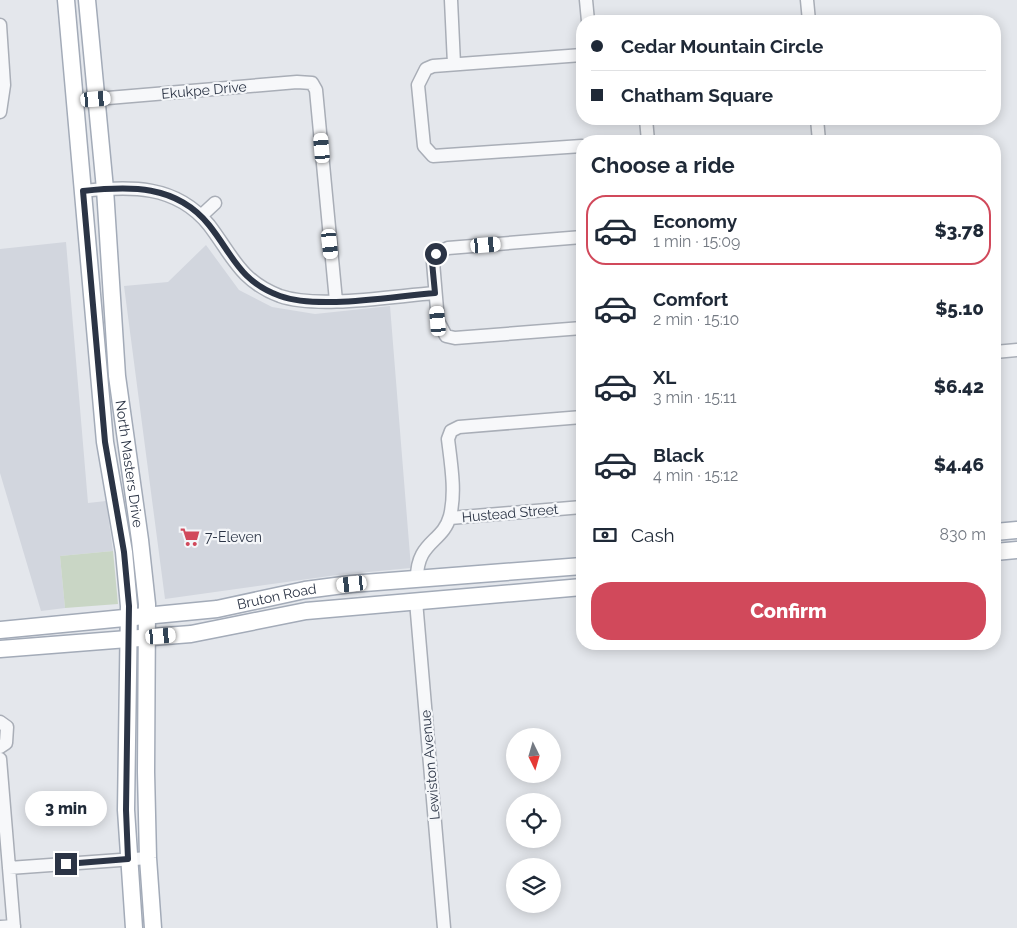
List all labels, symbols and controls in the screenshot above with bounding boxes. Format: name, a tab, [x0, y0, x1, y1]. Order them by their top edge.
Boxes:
text: Cedar Mountain Circle	[621, 35, 823, 57]
street label: Ekukpe Drive	[161, 78, 247, 102]
text: Chatham Square	[621, 84, 773, 106]
car	[80, 90, 111, 108]
car	[313, 132, 330, 164]
text: Choose a ride	[591, 152, 735, 178]
icon: car	[593, 208, 638, 253]
text: Economy	[653, 210, 737, 232]
text: $3.78	[934, 219, 984, 241]
car	[320, 228, 339, 260]
text: 1 min · 15:09	[653, 232, 740, 251]
car	[470, 236, 501, 254]
route start	[425, 243, 447, 265]
icon: car	[593, 286, 638, 331]
text: Comfort	[653, 288, 728, 310]
text: $5.10	[935, 297, 984, 319]
car	[429, 305, 446, 337]
text: 2 min · 15:10	[653, 310, 739, 329]
icon: car	[593, 364, 638, 409]
text: XL	[653, 366, 676, 388]
text: $6.42	[934, 375, 984, 397]
text: 3 min · 15:11	[653, 388, 737, 407]
street label: North Masters Drive	[112, 399, 146, 529]
icon: car	[593, 442, 638, 487]
text: Black	[653, 444, 704, 466]
text: $4.46	[934, 453, 984, 475]
text: 4 min · 15:12	[653, 466, 738, 485]
street label: Hustead Street	[461, 501, 559, 525]
icon: cash	[591, 521, 619, 549]
text: Cash	[631, 524, 675, 546]
text: 830 m	[939, 525, 986, 544]
supermarket icon: 7-Eleven	[179, 526, 201, 548]
place label: 7-Eleven	[205, 529, 262, 545]
car	[336, 575, 367, 593]
street label: Bruton Road	[235, 581, 317, 612]
button: Confirm	[591, 582, 986, 640]
car	[145, 627, 176, 645]
street label: Lewiston Avenue	[417, 709, 443, 821]
north arrow	[506, 728, 561, 782]
map controls	[506, 728, 561, 913]
callout: 3 min	[25, 792, 107, 826]
button: locate	[506, 793, 561, 848]
text: 3 min	[45, 799, 87, 818]
route end	[55, 853, 77, 875]
button: layers	[506, 858, 561, 913]

